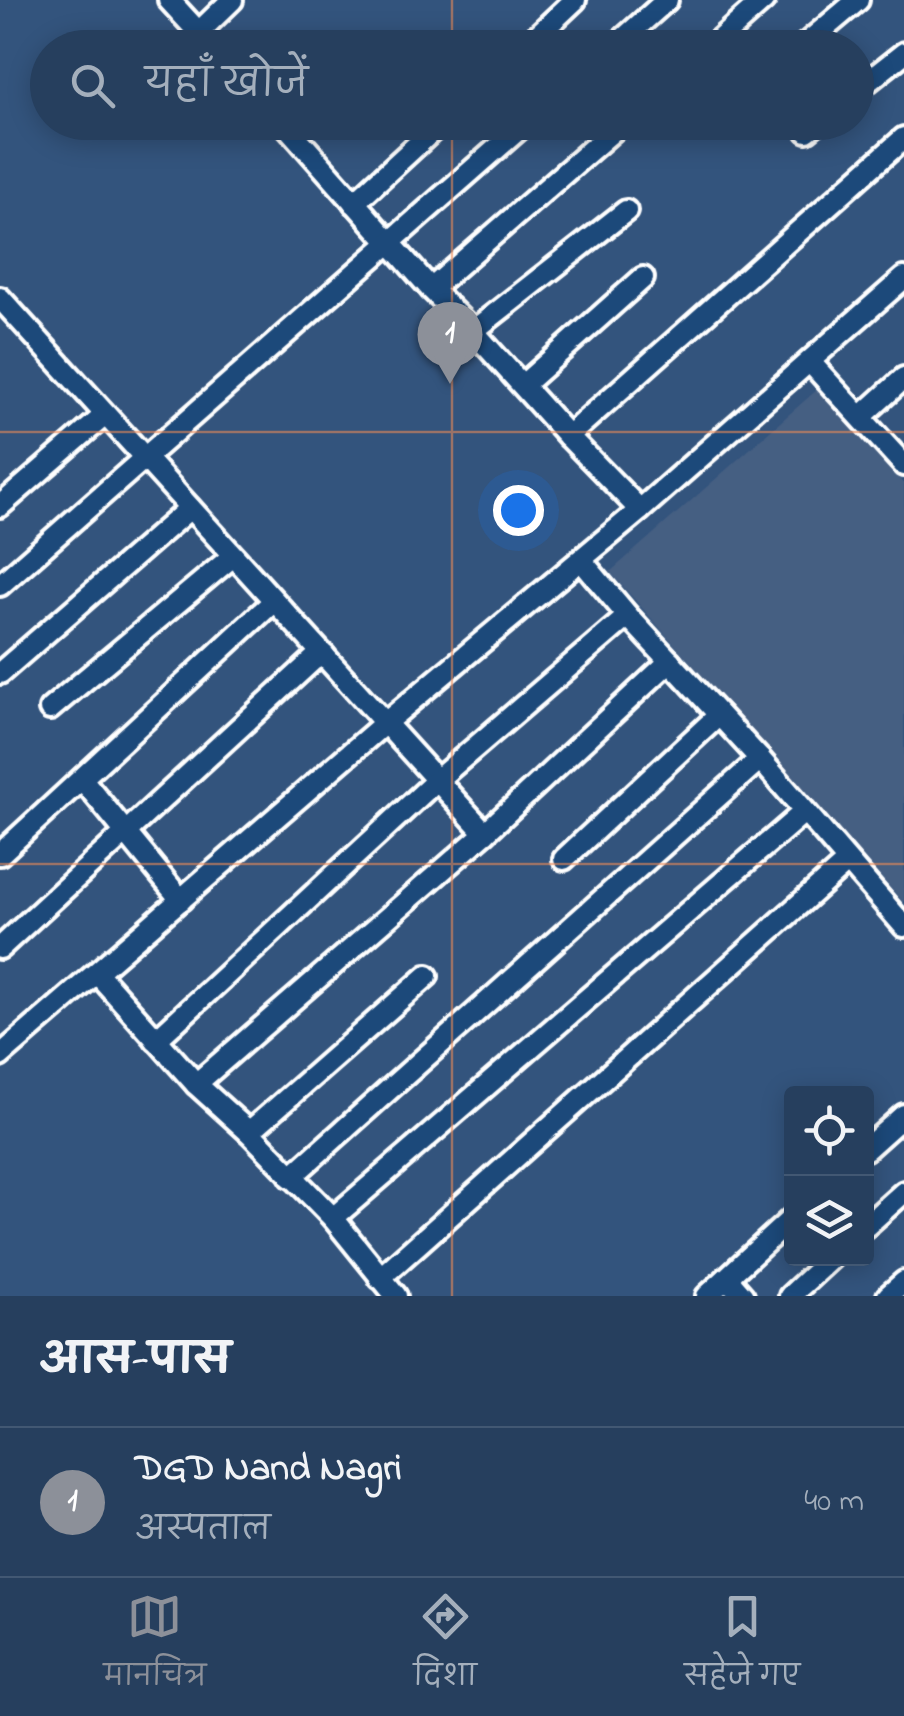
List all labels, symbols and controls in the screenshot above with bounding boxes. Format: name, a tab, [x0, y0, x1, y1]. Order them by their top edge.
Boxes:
search box	[30, 30, 874, 140]
icon: search	[65, 58, 120, 113]
text: यहाँ खोजें	[145, 58, 308, 114]
pin: 1	[418, 302, 482, 384]
your location	[493, 485, 544, 536]
map controls	[784, 1086, 874, 1266]
button: locate	[784, 1086, 874, 1176]
button: layers	[784, 1176, 874, 1266]
text: आस-पास	[40, 1331, 231, 1392]
text: DGD Nand Nagri	[135, 1442, 402, 1498]
text: 1	[67, 1479, 78, 1526]
text: 40 m	[804, 1479, 864, 1526]
text: अस्पताल	[135, 1508, 271, 1555]
tab: मानचित्र	[104, 1589, 206, 1706]
tab: दिशा	[414, 1589, 477, 1706]
tab: सहेजे गए	[684, 1589, 800, 1706]

